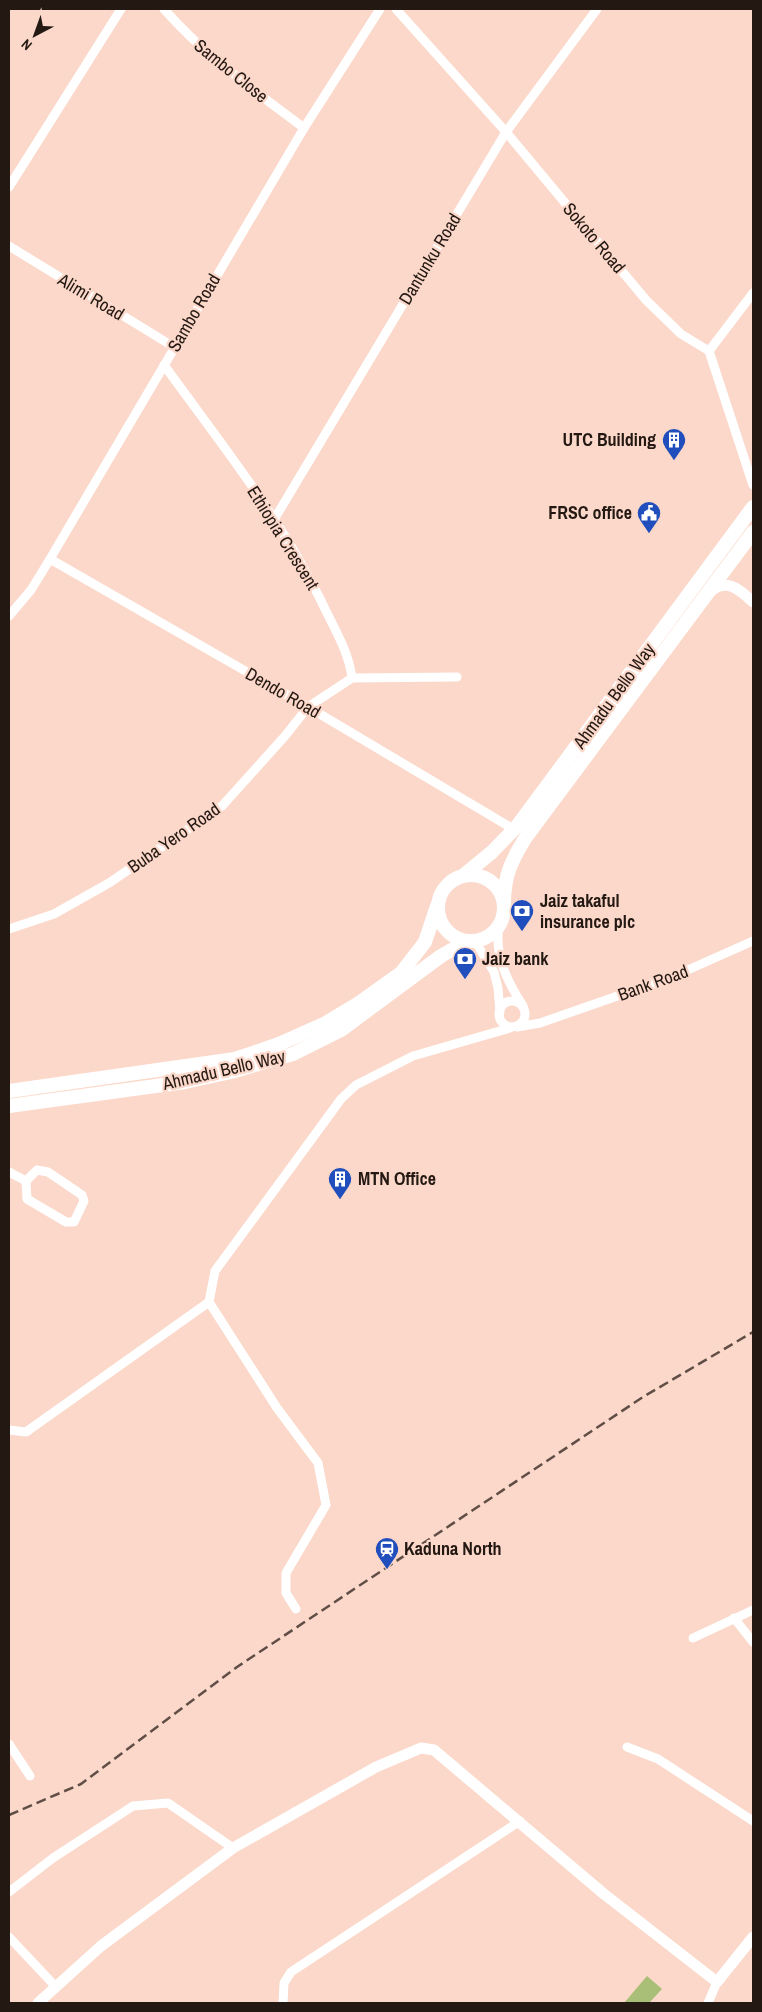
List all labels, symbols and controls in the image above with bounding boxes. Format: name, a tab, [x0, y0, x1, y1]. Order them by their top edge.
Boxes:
north arrow	[10, 10, 60, 60]
street label: Sambo Close	[189, 33, 274, 108]
text: N	[17, 35, 36, 54]
street label: Sokoto Road	[557, 197, 631, 278]
street label: Dantunku Road	[392, 208, 467, 309]
street label: Alimi Road	[53, 267, 129, 326]
street label: Sambo Road	[161, 269, 226, 356]
place label: UTC Building	[563, 427, 656, 452]
building icon: UTC Building	[661, 427, 687, 461]
street label: Ethiopia Crescent	[242, 481, 325, 594]
place label: FRSC office	[548, 500, 632, 525]
public building icon: FRSC office	[636, 500, 662, 534]
street label: Ahmadu Bello Way	[566, 637, 661, 754]
street label: Dendo Road	[241, 661, 325, 724]
street label: Buba Yero Road	[122, 796, 225, 879]
place label: Jaiz takaful insurance plc	[540, 888, 635, 934]
bank icon: Jaiz takaful insurance plc	[509, 898, 535, 932]
bank icon: Jaiz bank	[452, 946, 478, 980]
place label: Jaiz bank	[482, 946, 549, 971]
street label: Bank Road	[614, 958, 691, 1007]
street label: Ahmadu Bello Way	[159, 1043, 288, 1096]
building icon: MTN Office	[327, 1166, 353, 1200]
place label: MTN Office	[358, 1166, 436, 1191]
station icon: Kaduna North	[374, 1536, 400, 1570]
place label: Kaduna North	[404, 1536, 502, 1561]

